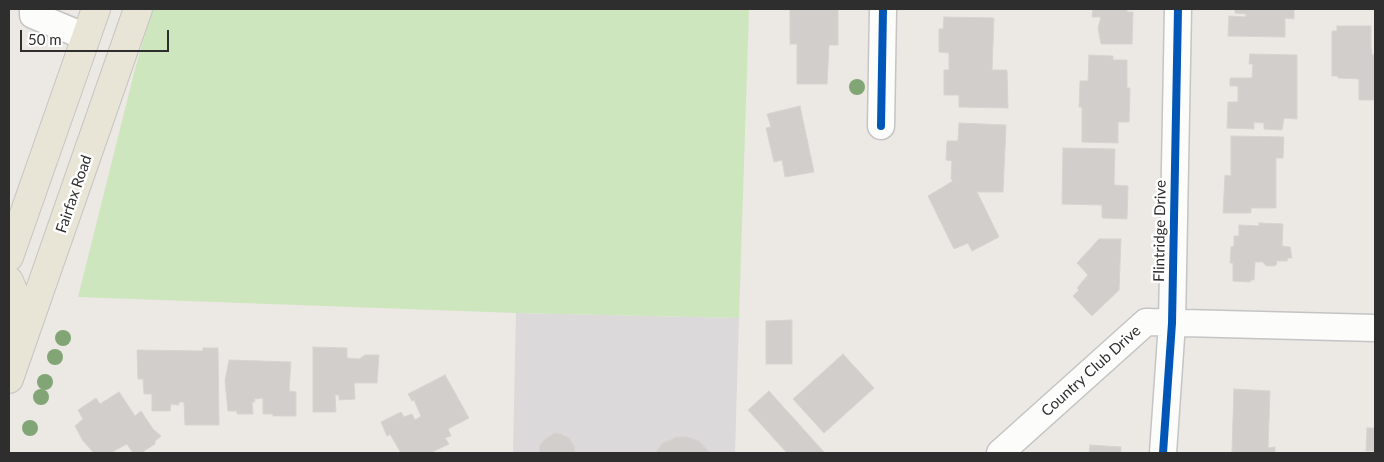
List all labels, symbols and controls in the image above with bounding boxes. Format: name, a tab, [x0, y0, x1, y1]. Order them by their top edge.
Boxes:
scale bar	[22, 20, 171, 52]
text: 50 m	[28, 30, 62, 48]
street label: Fairfax Road	[52, 153, 96, 235]
street label: Flintridge Drive	[1150, 180, 1170, 282]
street label: Country Club Drive	[1038, 322, 1144, 420]

